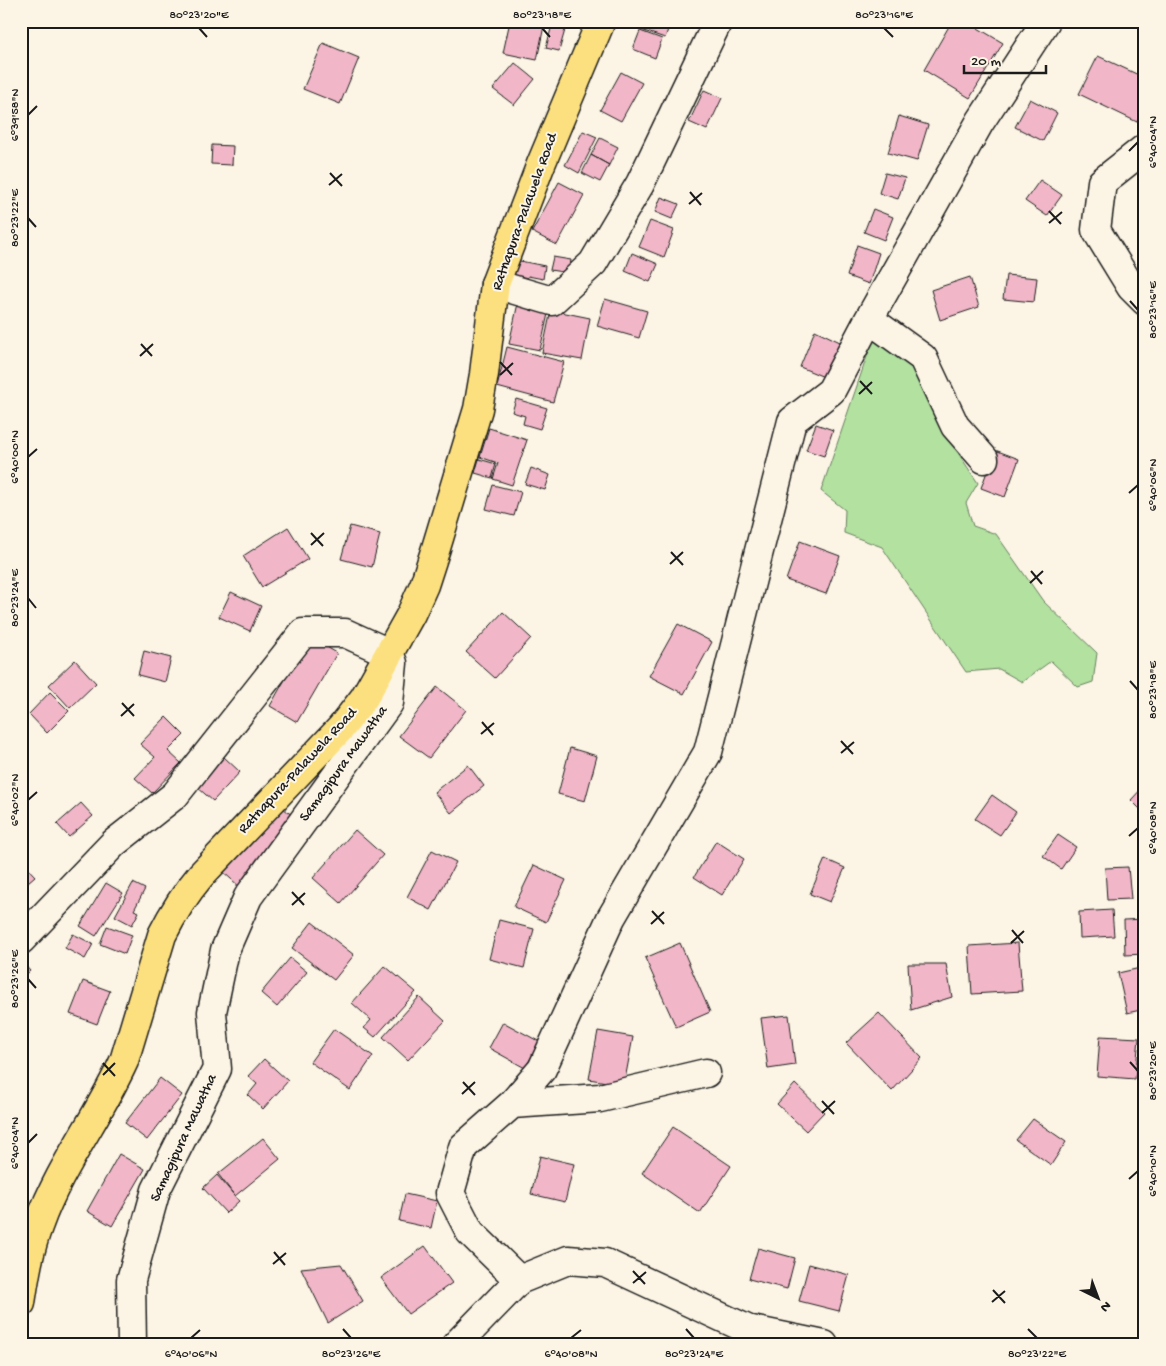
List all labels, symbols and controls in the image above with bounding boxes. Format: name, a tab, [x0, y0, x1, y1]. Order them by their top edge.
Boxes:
text: 80°23'20"E	[169, 9, 229, 23]
text: 80°23'18"E	[513, 9, 571, 23]
text: 80°23'16"E	[855, 9, 913, 23]
scale bar	[964, 42, 1046, 74]
text: 20 m	[971, 53, 1001, 71]
text: 6°39'58"N	[9, 89, 23, 141]
text: 6°40'04"N	[1147, 116, 1161, 168]
street label: Ratnapura-Palawela Road	[488, 130, 562, 293]
text: 80°23'22"E	[9, 188, 23, 247]
text: 80°23'16"E	[1147, 281, 1161, 339]
text: 6°40'00"N	[9, 430, 23, 484]
text: 6°40'06"N	[1147, 458, 1161, 511]
text: 80°23'24"E	[9, 568, 23, 627]
text: 80°23'18"E	[1147, 661, 1161, 719]
street label: Samagipura Mawatha	[296, 702, 392, 825]
street label: Ratnapura-Palawela Road	[235, 703, 362, 838]
text: 6°40'02"N	[9, 774, 23, 826]
text: 6°40'08"N	[1147, 801, 1161, 855]
text: 80°23'26"E	[9, 949, 23, 1008]
text: 80°23'20"E	[1147, 1041, 1161, 1101]
street label: Samagipura Mawatha	[147, 1071, 222, 1205]
text: 6°40'04"N	[9, 1117, 23, 1169]
text: 6°40'10"N	[1147, 1145, 1161, 1197]
north arrow	[1074, 1274, 1124, 1324]
text: N	[1096, 1296, 1114, 1315]
text: 6°40'06"N	[165, 1348, 218, 1362]
text: 80°23'26"E	[322, 1348, 381, 1362]
text: 6°40'08"N	[544, 1348, 598, 1362]
text: 80°23'24"E	[665, 1348, 724, 1362]
text: 80°23'22"E	[1008, 1348, 1067, 1362]

